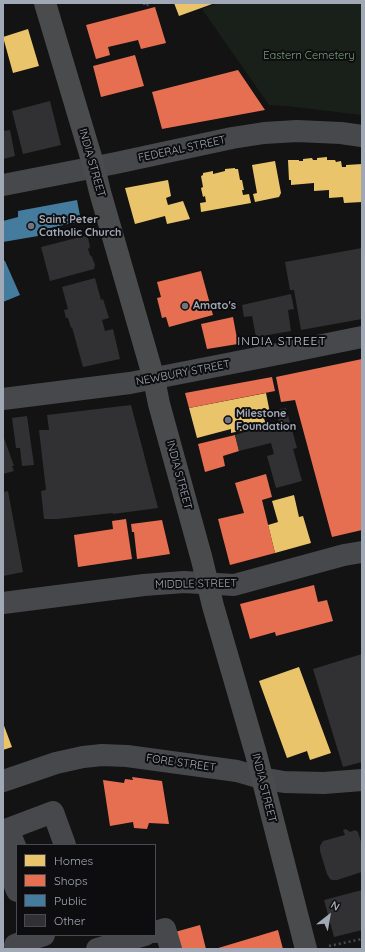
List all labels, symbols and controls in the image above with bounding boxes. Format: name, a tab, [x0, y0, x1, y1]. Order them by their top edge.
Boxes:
park label: Eastern Cemetery	[263, 49, 355, 63]
street label: INDIA STREET	[76, 127, 108, 199]
street label: FEDERAL STREET	[137, 133, 227, 165]
place label: Saint Peter Catholic Church	[39, 213, 121, 239]
marker: Saint Peter Catholic Church	[26, 221, 36, 231]
place label: Amato's	[193, 299, 236, 313]
marker: Amato's	[180, 301, 190, 311]
district label: INDIA STREET	[237, 334, 327, 348]
street label: NEWBURY STREET	[135, 357, 231, 389]
place label: Milestone Foundation	[236, 407, 296, 433]
marker: Milestone Foundation	[223, 415, 233, 425]
street label: INDIA STREET	[163, 439, 195, 511]
street label: MIDDLE STREET	[155, 577, 237, 591]
street label: FORE STREET	[145, 752, 217, 774]
street label: INDIA STREET	[249, 752, 279, 824]
legend	[16, 844, 156, 936]
text: Homes	[54, 853, 93, 868]
text: Shops	[54, 873, 88, 888]
text: Public	[54, 893, 87, 908]
north arrow	[309, 896, 349, 936]
text: N	[328, 898, 342, 914]
text: Other	[54, 913, 85, 928]

